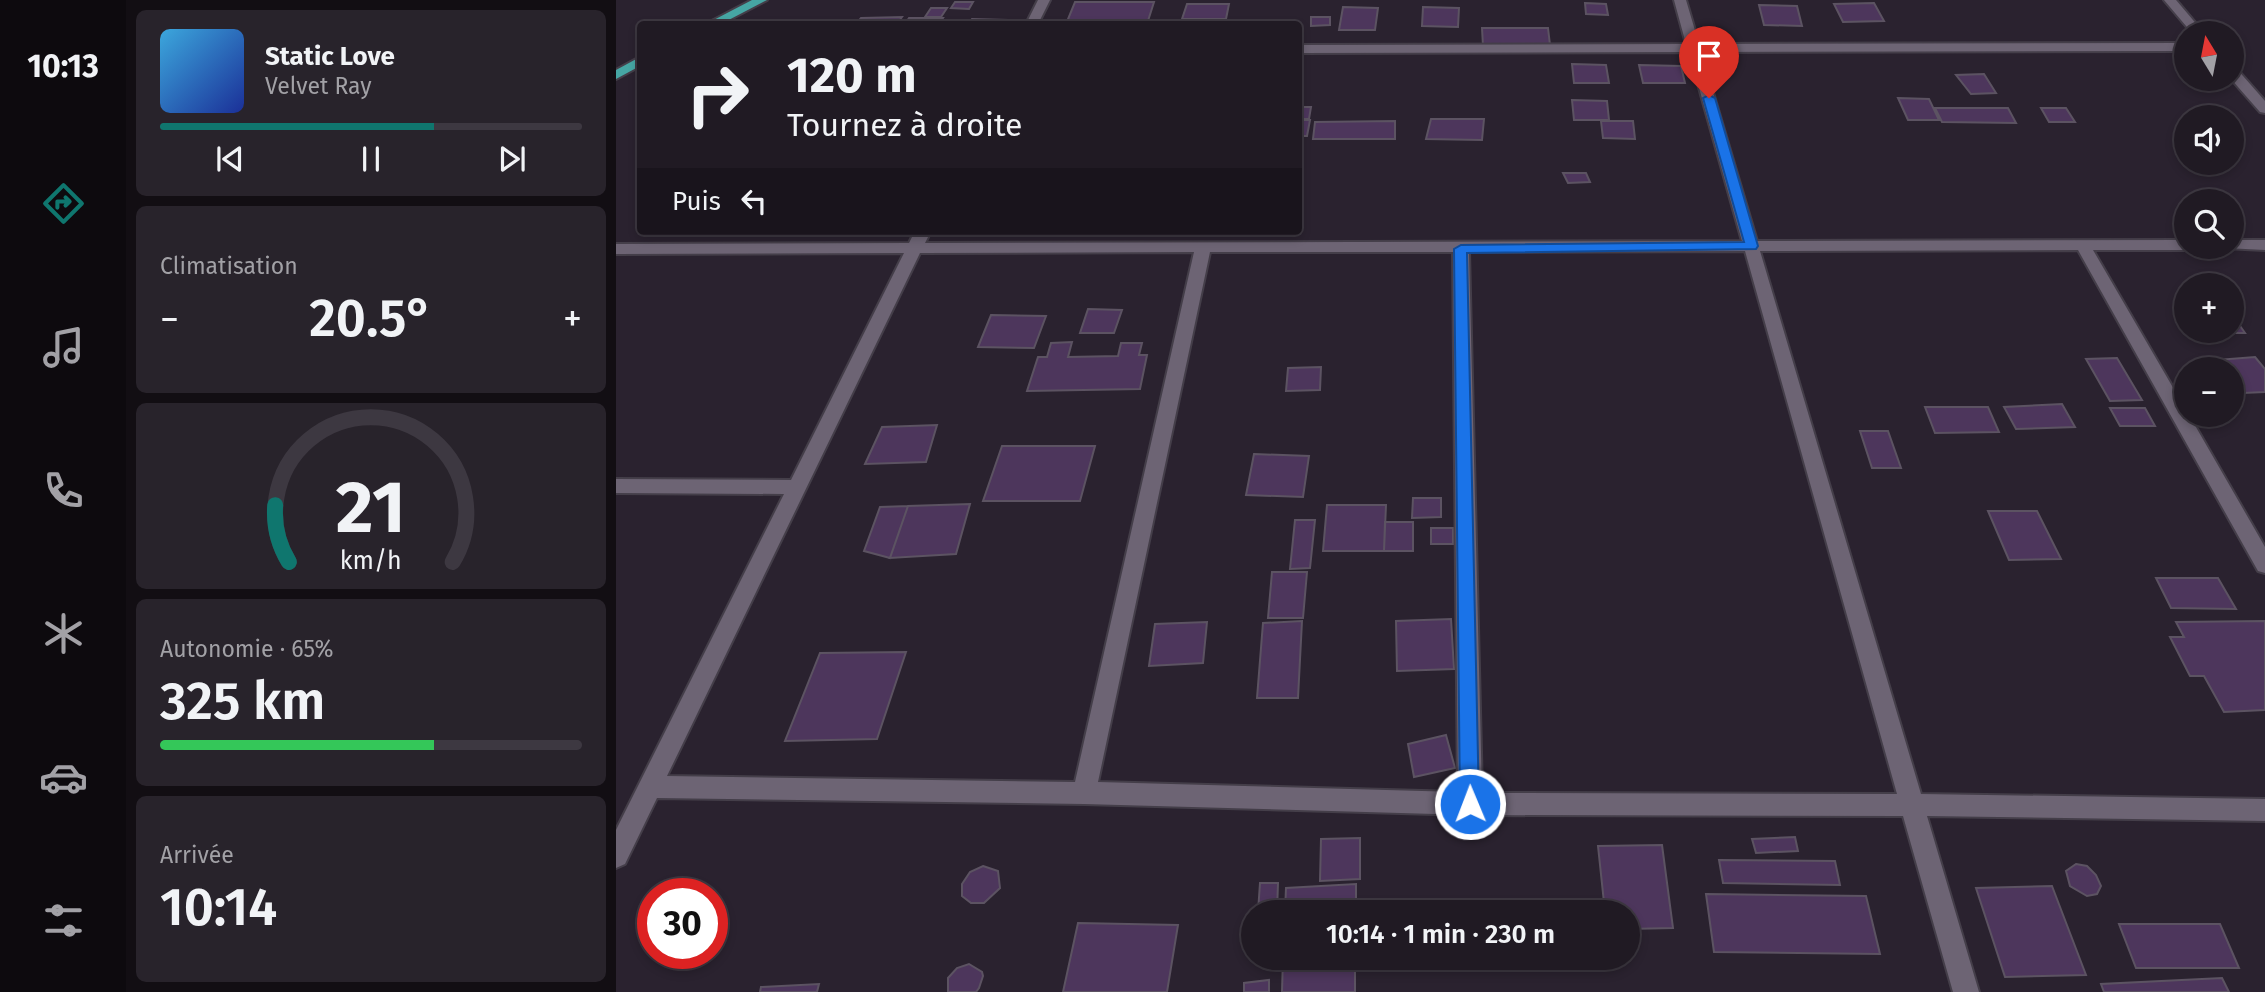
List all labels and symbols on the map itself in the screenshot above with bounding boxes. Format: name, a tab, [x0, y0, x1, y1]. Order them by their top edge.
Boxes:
north arrow	[2174, 21, 2244, 91]
pin	[1679, 26, 1739, 98]
position arrow	[1433, 767, 1507, 841]
speed limit sign: 30	[637, 878, 728, 969]

